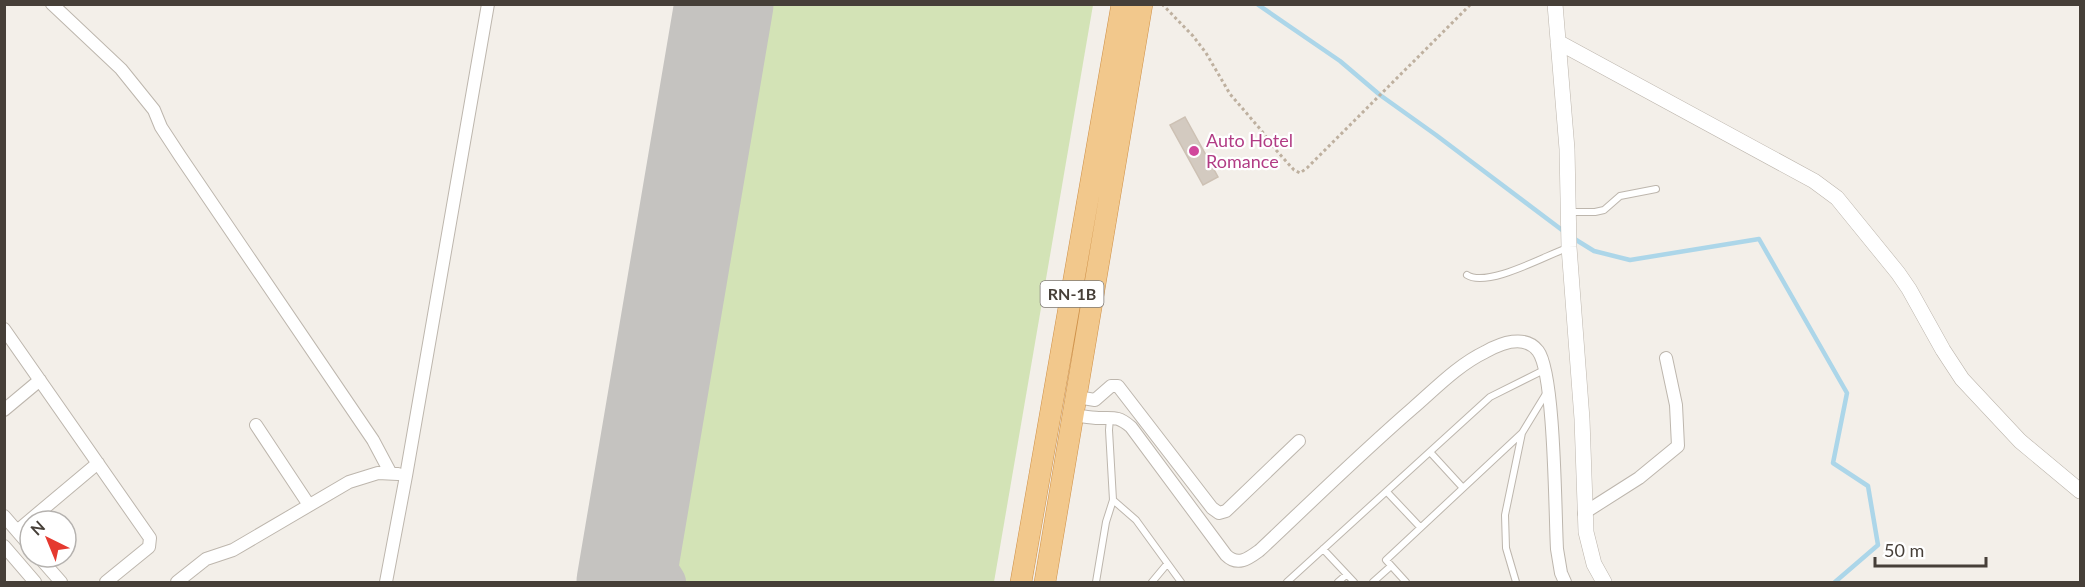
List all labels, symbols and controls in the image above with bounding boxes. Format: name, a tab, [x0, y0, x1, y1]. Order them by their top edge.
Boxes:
place label: Auto Hotel Romance	[1206, 129, 1293, 172]
marker: Auto Hotel Romance	[1187, 144, 1201, 158]
road number: RN-1B	[1040, 281, 1104, 307]
north arrow	[18, 509, 78, 569]
text: N	[26, 517, 48, 539]
scale bar	[1875, 530, 1986, 568]
text: 50 m	[1884, 539, 1924, 561]

